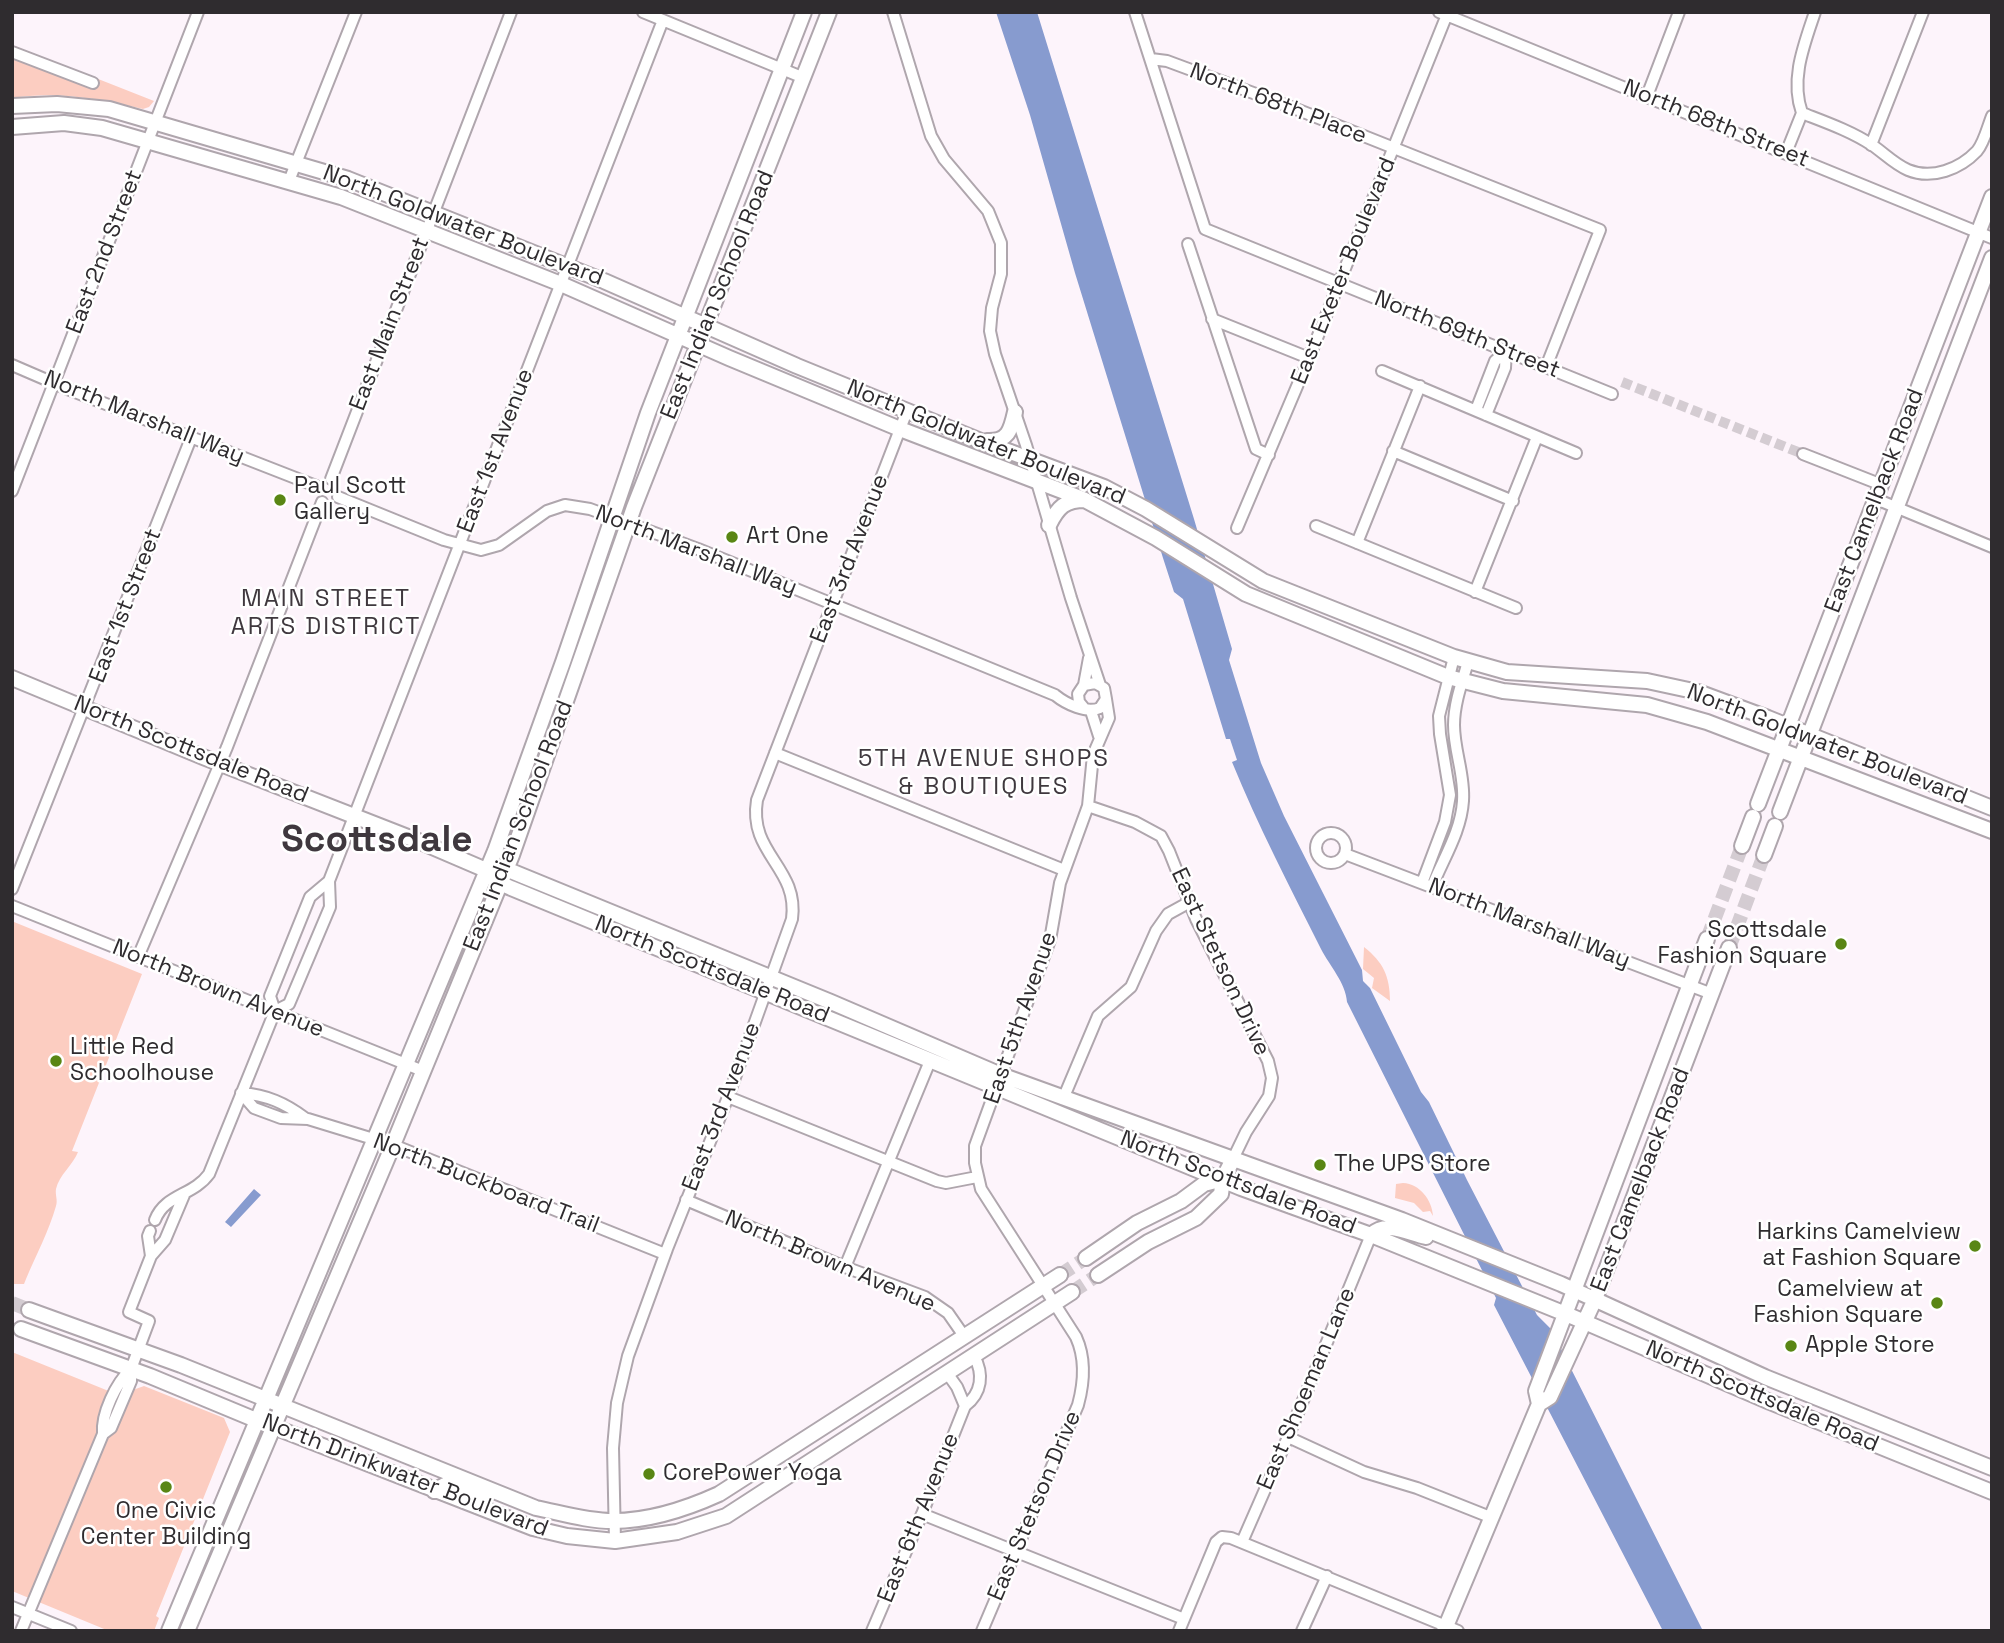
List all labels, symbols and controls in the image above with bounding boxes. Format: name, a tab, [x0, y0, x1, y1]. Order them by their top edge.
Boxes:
street label: North 68th Place	[1186, 58, 1370, 150]
street label: North 68th Street	[1619, 74, 1813, 174]
street label: East Exeter Boulevard	[1286, 153, 1402, 389]
street label: North Goldwater Boulevard	[319, 160, 607, 292]
street label: East 2nd Street	[61, 166, 149, 338]
street label: East Indian School Road	[655, 166, 781, 424]
street label: East Main Street	[344, 233, 436, 415]
street label: North 69th Street	[1370, 285, 1564, 385]
street label: North Marshall Way	[40, 365, 248, 471]
street label: East 1st Avenue	[452, 365, 540, 537]
street label: North Goldwater Boulevard	[843, 374, 1129, 512]
street label: East Camelback Road	[1820, 385, 1930, 617]
street label: East 3rd Avenue	[805, 471, 895, 647]
place label: Paul Scott Gallery	[294, 473, 406, 527]
marker: Paul Scott Gallery	[272, 492, 288, 508]
street label: North Marshall Way	[591, 500, 801, 602]
place label: Art One	[746, 523, 829, 551]
street label: East 1st Street	[84, 525, 168, 687]
marker: Art One	[724, 529, 740, 545]
district label: MAIN STREET ARTS DISTRICT	[232, 585, 420, 641]
street label: North Goldwater Boulevard	[1683, 679, 1971, 811]
street label: North Scottsdale Road	[70, 690, 312, 810]
street label: East Indian School Road	[458, 697, 580, 955]
district label: 5TH AVENUE SHOPS & BOUTIQUES	[860, 745, 1108, 801]
district label: Scottsdale	[281, 819, 473, 863]
street label: East Stetson Drive	[1164, 864, 1276, 1060]
street label: North Marshall Way	[1424, 873, 1634, 975]
street label: North Scottsdale Road	[591, 910, 833, 1030]
place label: Scottsdale Fashion Square	[1657, 917, 1827, 971]
street label: East 5th Avenue	[979, 928, 1063, 1108]
street label: North Brown Avenue	[108, 934, 328, 1044]
marker: Scottsdale Fashion Square	[1833, 936, 1849, 952]
street label: East 3rd Avenue	[677, 1019, 767, 1195]
place label: Little Red Schoolhouse	[70, 1034, 214, 1088]
marker: Little Red Schoolhouse	[48, 1053, 64, 1069]
street label: East Camelback Road	[1586, 1064, 1696, 1296]
street label: North Scottsdale Road	[1116, 1125, 1360, 1241]
street label: North Buckboard Trail	[369, 1128, 603, 1240]
place label: The UPS Store	[1334, 1151, 1491, 1179]
marker: The UPS Store	[1312, 1157, 1328, 1173]
street label: North Brown Avenue	[721, 1205, 939, 1319]
place label: Harkins Camelview at Fashion Square	[1757, 1219, 1961, 1273]
marker: Harkins Camelview at Fashion Square	[1967, 1238, 1983, 1254]
place label: Camelview at Fashion Square	[1753, 1276, 1923, 1330]
street label: East Shoeman Lane	[1252, 1284, 1362, 1494]
marker: Camelview at Fashion Square	[1929, 1295, 1945, 1311]
place label: Apple Store	[1805, 1332, 1935, 1360]
street label: North Scottsdale Road	[1641, 1335, 1883, 1459]
marker: Apple Store	[1783, 1338, 1799, 1354]
street label: East Stetson Drive	[982, 1407, 1088, 1605]
street label: North Drinkwater Boulevard	[258, 1409, 552, 1543]
street label: East 6th Avenue	[872, 1429, 966, 1607]
place label: CorePower Yoga	[663, 1460, 842, 1488]
marker: CorePower Yoga	[641, 1466, 657, 1482]
marker: One Civic Center Building	[158, 1479, 174, 1495]
place label: One Civic Center Building	[81, 1498, 251, 1552]

